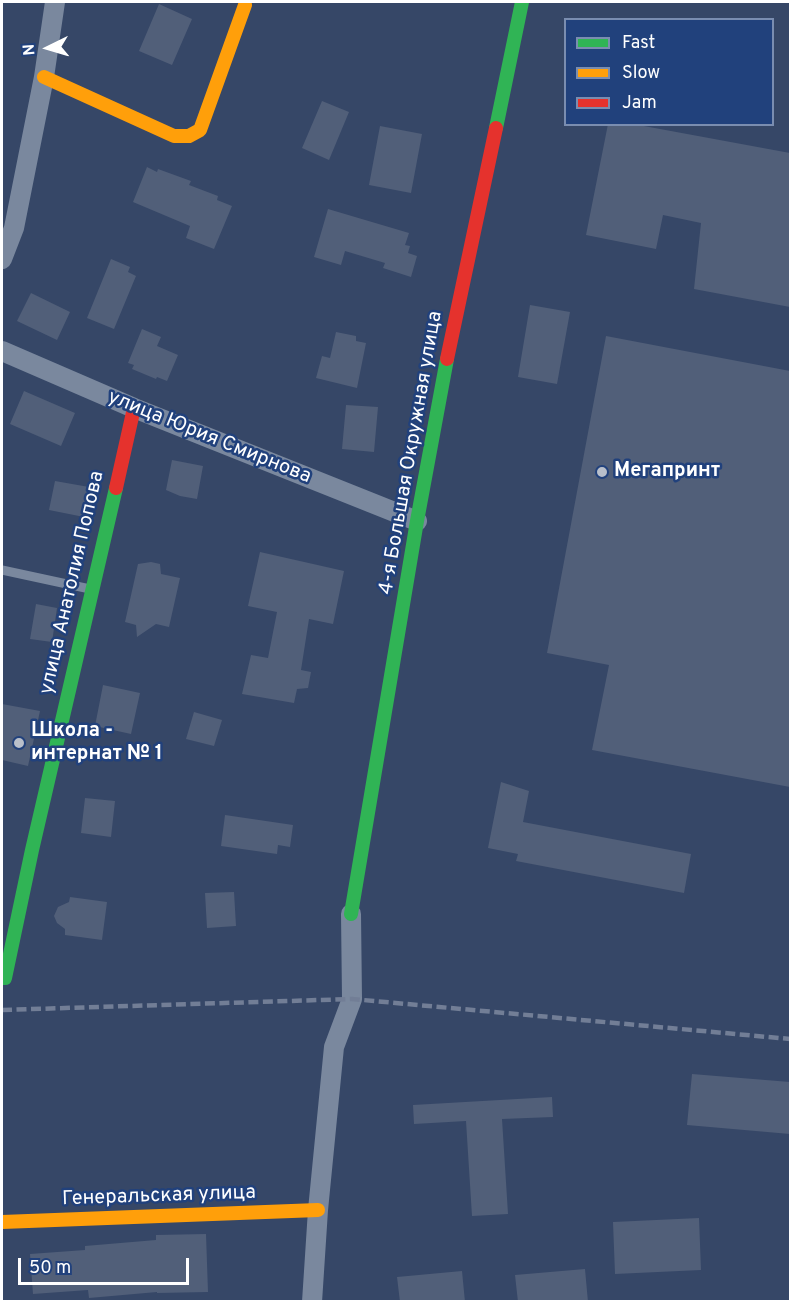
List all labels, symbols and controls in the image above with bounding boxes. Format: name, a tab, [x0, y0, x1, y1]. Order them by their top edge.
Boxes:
north arrow	[18, 18, 78, 78]
legend	[564, 18, 774, 126]
text: Fast	[622, 32, 655, 55]
text: N	[20, 43, 41, 56]
text: Slow	[622, 62, 660, 85]
text: Jam	[622, 92, 657, 115]
street label: 4-я Большая Окружная улица	[375, 309, 449, 597]
street label: улица Юрия Смирнова	[104, 386, 314, 490]
place label: Мегапринт	[614, 460, 720, 484]
marker: Мегапринт	[595, 465, 609, 479]
street label: улица Анатолия Попова	[36, 469, 110, 697]
place label: Школа - интернат № 1	[31, 720, 163, 767]
marker: Школа - интернат № 1	[12, 736, 26, 750]
street label: Генеральская улица	[62, 1182, 256, 1212]
scale bar	[21, 1246, 192, 1284]
text: 50 m	[29, 1257, 71, 1280]

